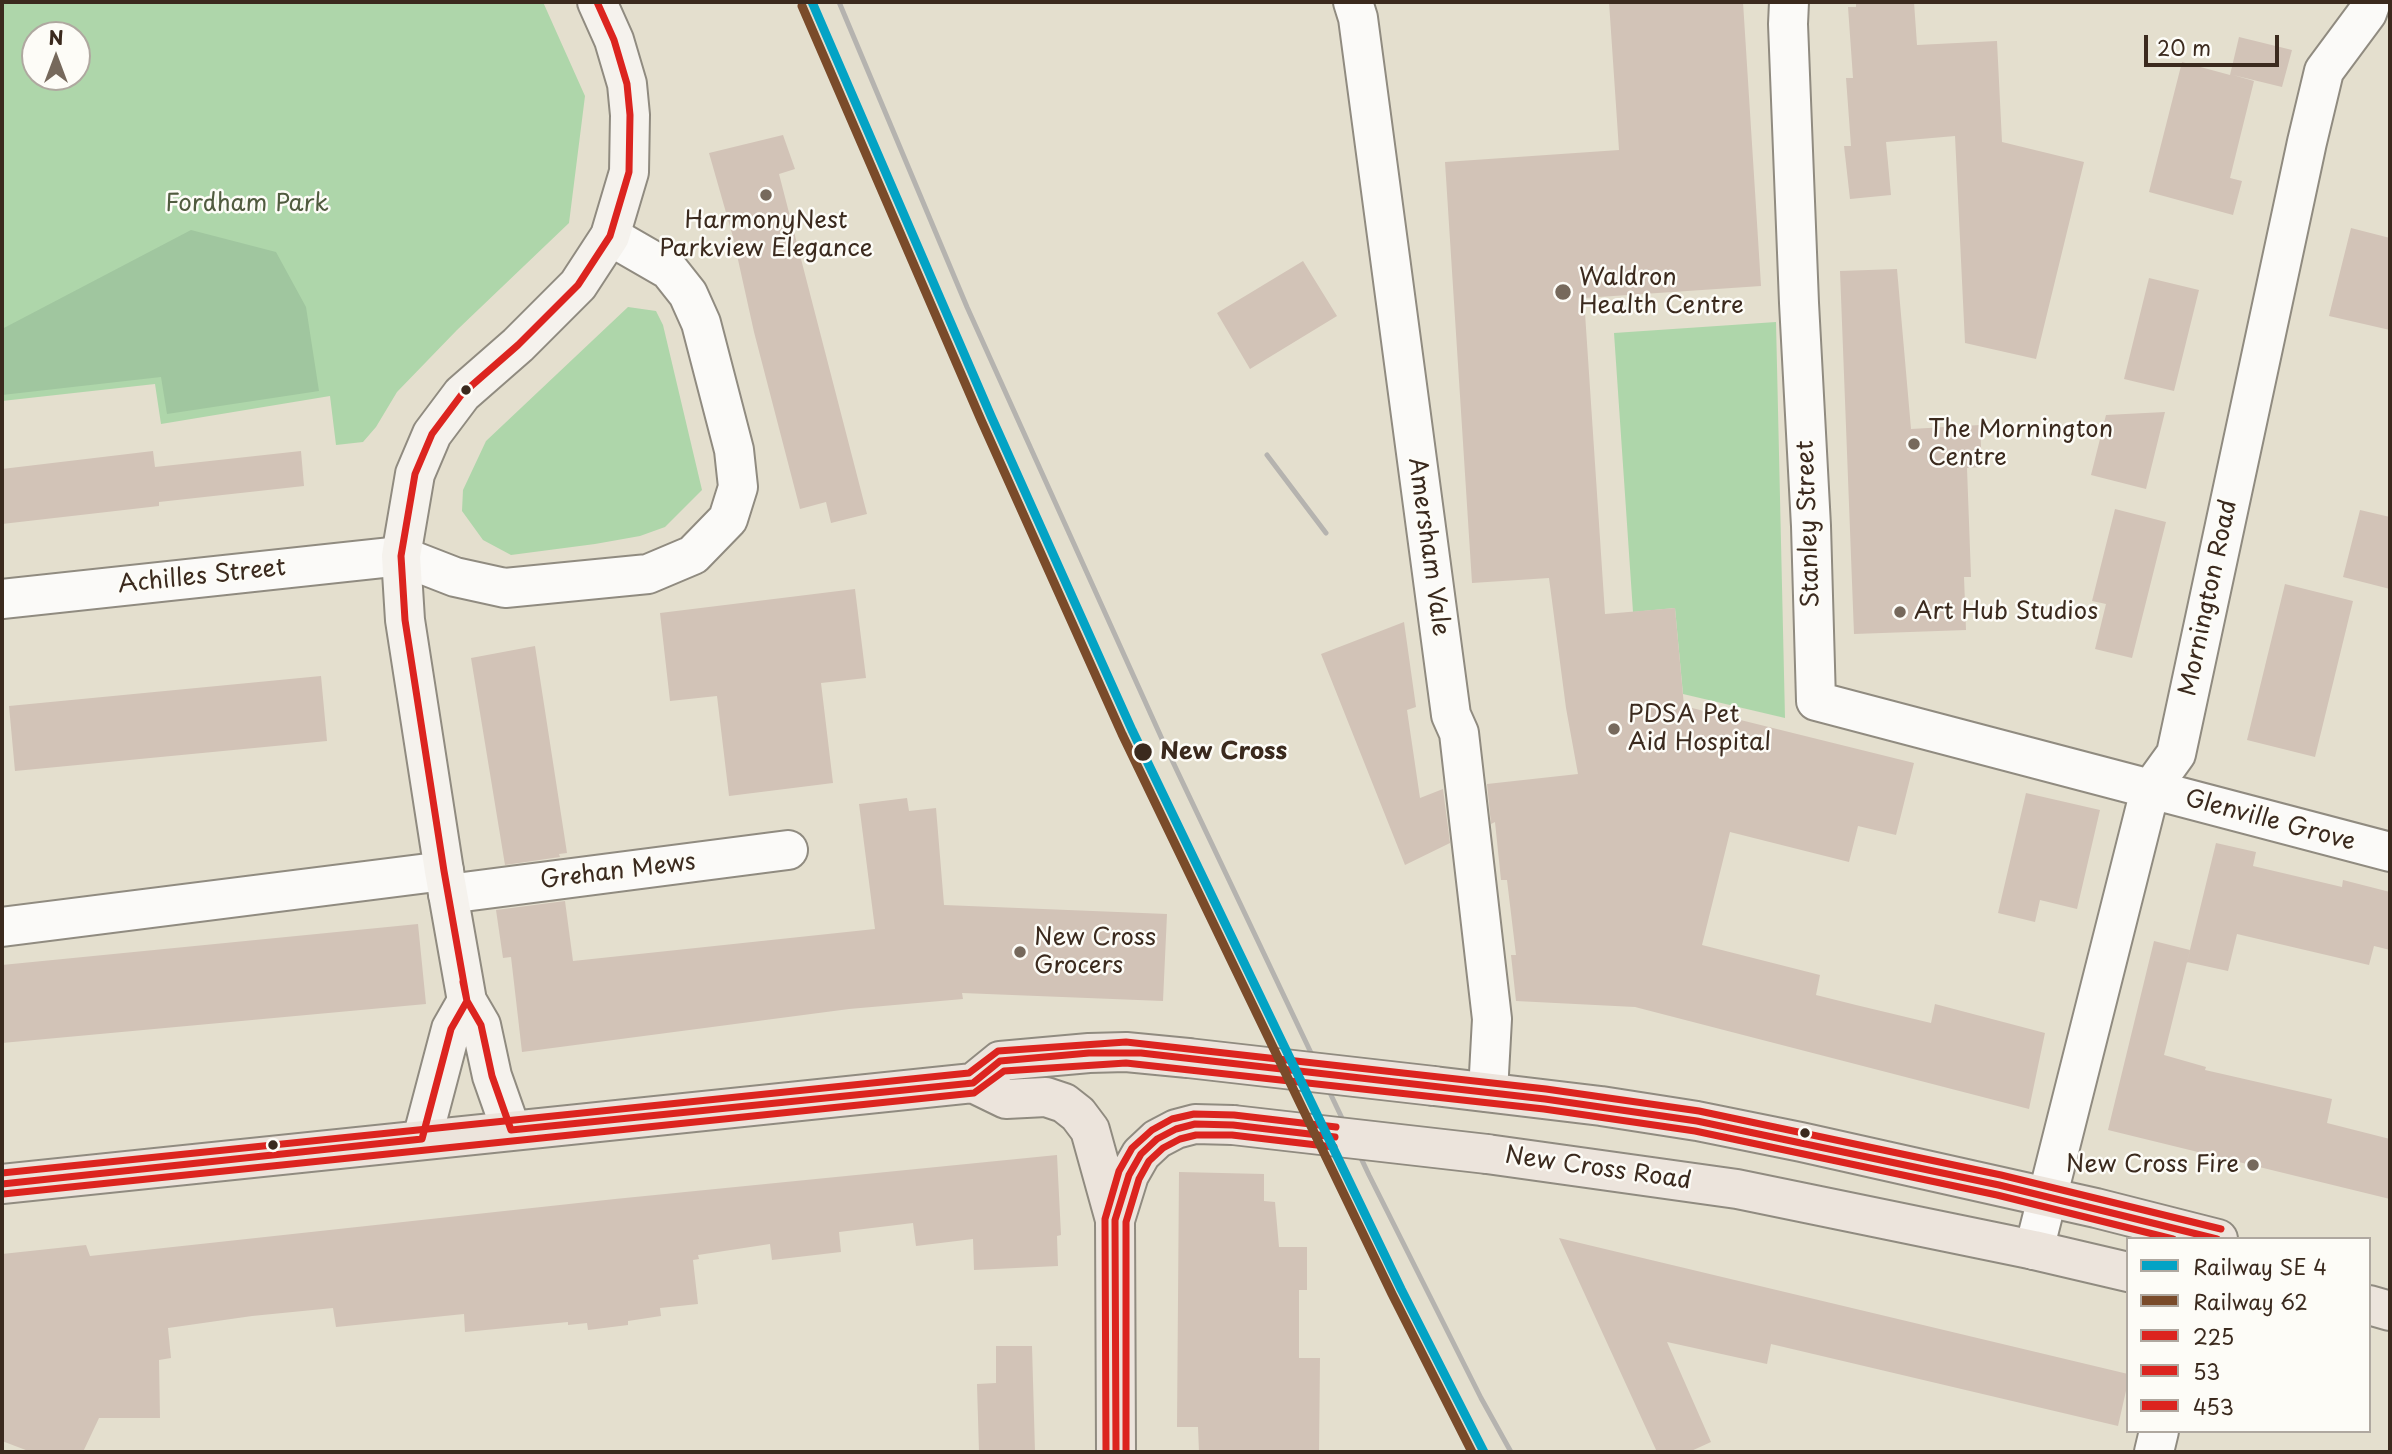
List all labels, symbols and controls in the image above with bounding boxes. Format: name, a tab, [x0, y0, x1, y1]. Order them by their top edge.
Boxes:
north arrow	[21, 21, 91, 91]
scale bar	[2147, 21, 2282, 65]
text: N	[48, 23, 64, 51]
text: 20 m	[2157, 31, 2211, 63]
marker: HarmonyNest Parkview Elegance	[758, 187, 774, 203]
park label: Fordham Park	[165, 190, 329, 218]
place label: HarmonyNest Parkview Elegance	[659, 207, 873, 263]
place label: Waldron Health Centre	[1579, 264, 1744, 320]
marker: Waldron Health Centre	[1553, 282, 1573, 302]
unlabelled marker	[459, 383, 473, 397]
place label: The Mornington Centre	[1928, 416, 2113, 472]
marker: The Mornington Centre	[1906, 436, 1922, 452]
street label: Stanley Street	[1792, 440, 1826, 608]
street label: Amersham Vale	[1401, 456, 1455, 638]
street label: Mornington Road	[2174, 497, 2244, 699]
street label: Achilles Street	[117, 554, 287, 600]
place label: Art Hub Studios	[1914, 598, 2098, 626]
marker: Art Hub Studios	[1892, 604, 1908, 620]
place label: PDSA Pet Aid Hospital	[1628, 701, 1771, 757]
marker: PDSA Pet Aid Hospital	[1606, 721, 1622, 737]
place label: New Cross	[1160, 738, 1287, 766]
marker: New Cross	[1132, 741, 1154, 763]
street label: Glenville Grove	[2182, 784, 2358, 858]
street label: Grehan Mews	[539, 848, 697, 896]
place label: New Cross Grocers	[1034, 924, 1156, 980]
marker: New Cross Grocers	[1012, 944, 1028, 960]
unlabelled marker	[1798, 1126, 1812, 1140]
unlabelled marker	[266, 1138, 280, 1152]
street label: New Cross Road	[1503, 1142, 1693, 1196]
place label: New Cross Fire	[2066, 1151, 2239, 1179]
marker: New Cross Fire	[2245, 1157, 2261, 1173]
legend	[2126, 1237, 2371, 1433]
text: Railway SE 4	[2193, 1250, 2327, 1282]
text: Railway 62	[2193, 1285, 2308, 1317]
text: 225	[2193, 1320, 2234, 1352]
text: 53	[2193, 1355, 2220, 1387]
text: 453	[2193, 1390, 2234, 1422]

